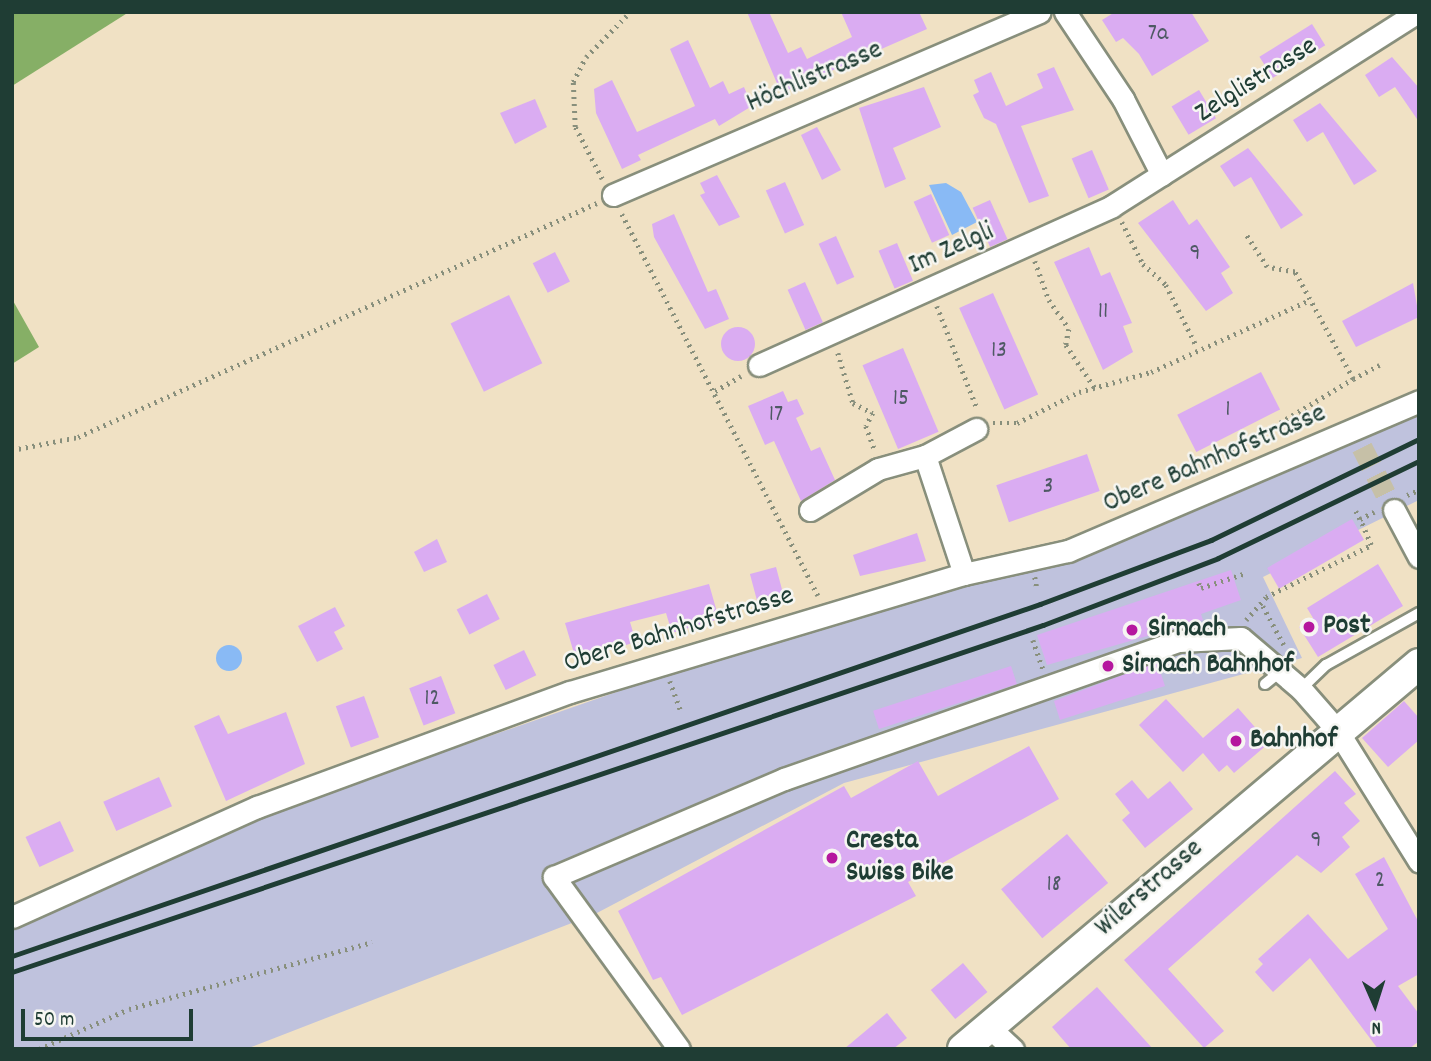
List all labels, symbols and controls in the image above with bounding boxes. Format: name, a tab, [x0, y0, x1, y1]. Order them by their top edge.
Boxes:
house number: 7a	[1148, 21, 1168, 49]
street label: Zelglistrasse	[1190, 30, 1324, 132]
street label: Höchlistrasse	[742, 34, 888, 122]
street label: Im Zelgli	[904, 216, 1000, 284]
house number: 9	[1190, 241, 1200, 269]
house number: 11	[1098, 299, 1108, 327]
house number: 13	[991, 338, 1007, 366]
house number: 15	[893, 386, 909, 414]
house number: 1	[1225, 397, 1231, 425]
street label: Obere Bahnhofstrasse	[1099, 398, 1331, 522]
house number: 17	[769, 402, 783, 430]
house number: 3	[1043, 474, 1053, 502]
street label: Obere Bahnhofstrasse	[560, 580, 798, 682]
place label: Post	[1323, 610, 1370, 644]
place label: Sirnach	[1148, 613, 1226, 647]
marker: Post	[1301, 619, 1317, 635]
marker: Sirnach	[1122, 620, 1142, 640]
place label: Sirnach Bahnhof	[1122, 649, 1294, 683]
marker: Sirnach Bahnhof	[1100, 658, 1116, 674]
house number: 12	[424, 686, 440, 714]
place label: Bahnhof	[1250, 724, 1337, 758]
marker: Bahnhof	[1228, 733, 1244, 749]
place label: Cresta Swiss Bike	[846, 825, 954, 891]
house number: 9	[1311, 828, 1321, 856]
street label: Wilerstrasse	[1089, 833, 1211, 945]
marker: Cresta Swiss Bike	[824, 850, 840, 866]
house number: 2	[1375, 868, 1385, 896]
house number: 18	[1047, 872, 1061, 900]
north arrow	[1340, 970, 1410, 1040]
scale bar	[24, 995, 196, 1038]
text: 50 m	[34, 1006, 74, 1036]
text: N	[1371, 1013, 1382, 1040]

